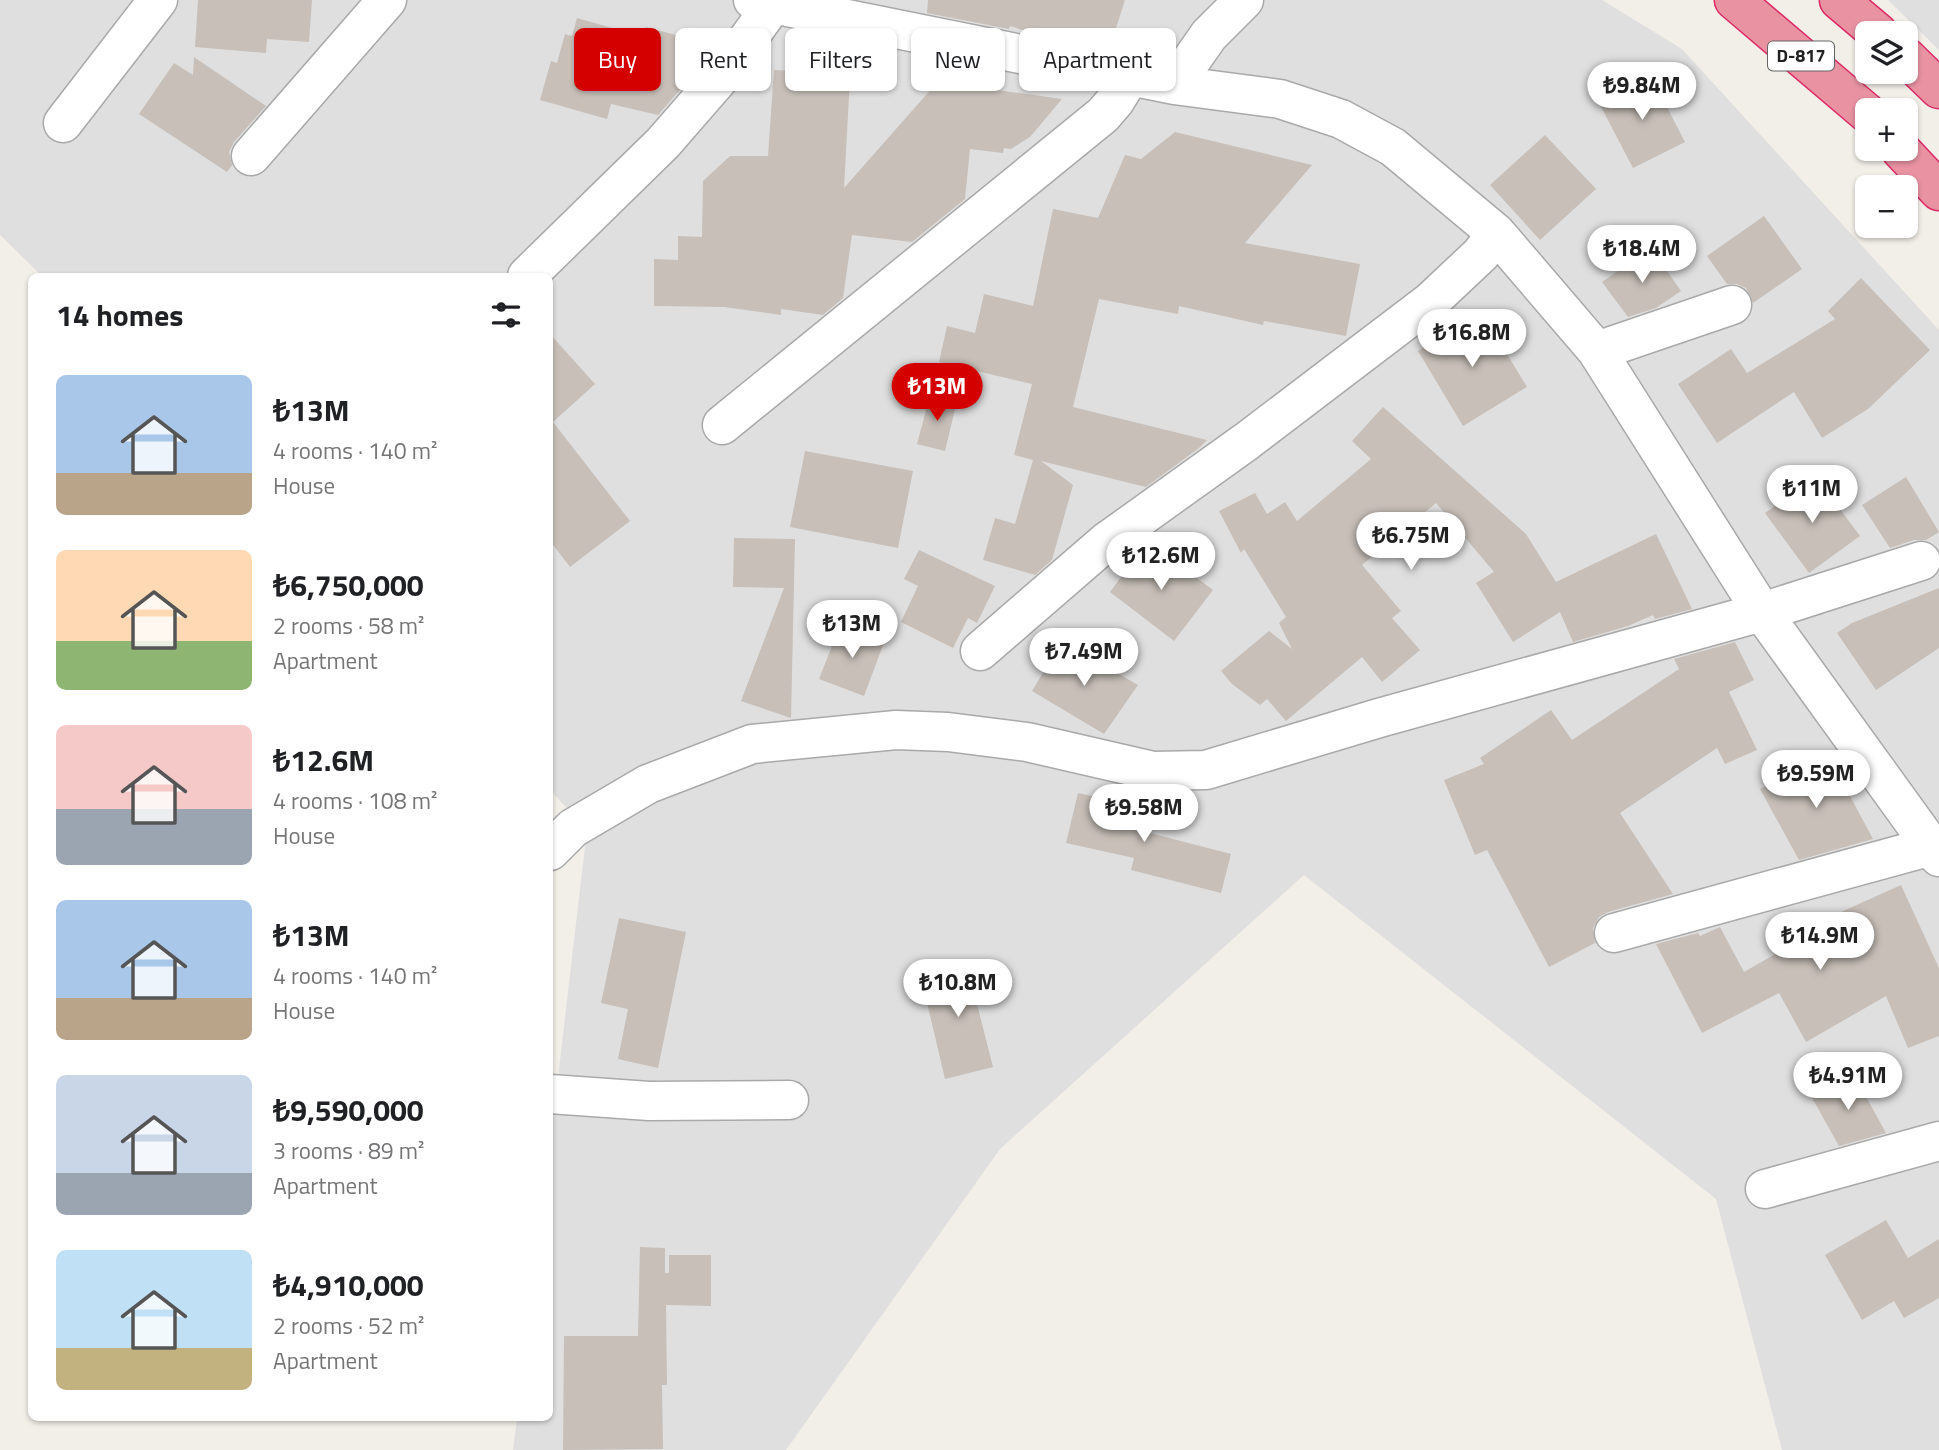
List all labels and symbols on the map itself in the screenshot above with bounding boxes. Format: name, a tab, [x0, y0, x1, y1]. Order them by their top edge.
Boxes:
road number: D-817	[1768, 42, 1834, 70]
pin: ₺9.84M	[1585, 62, 1699, 122]
pin: ₺18.4M	[1585, 226, 1699, 285]
pin: ₺16.8M	[1415, 310, 1529, 369]
pin: ₺13M	[896, 364, 978, 423]
pin: ₺11M	[1771, 466, 1853, 525]
pin: ₺6.75M	[1354, 512, 1468, 572]
pin: ₺12.6M	[1104, 532, 1218, 592]
pin: ₺13M	[811, 600, 893, 660]
pin: ₺7.49M	[1027, 628, 1141, 688]
pin: ₺9.59M	[1759, 750, 1873, 810]
pin: ₺9.58M	[1087, 784, 1201, 844]
pin: ₺14.9M	[1763, 912, 1877, 972]
pin: ₺10.8M	[901, 960, 1015, 1019]
pin: ₺4.91M	[1791, 1052, 1905, 1112]

